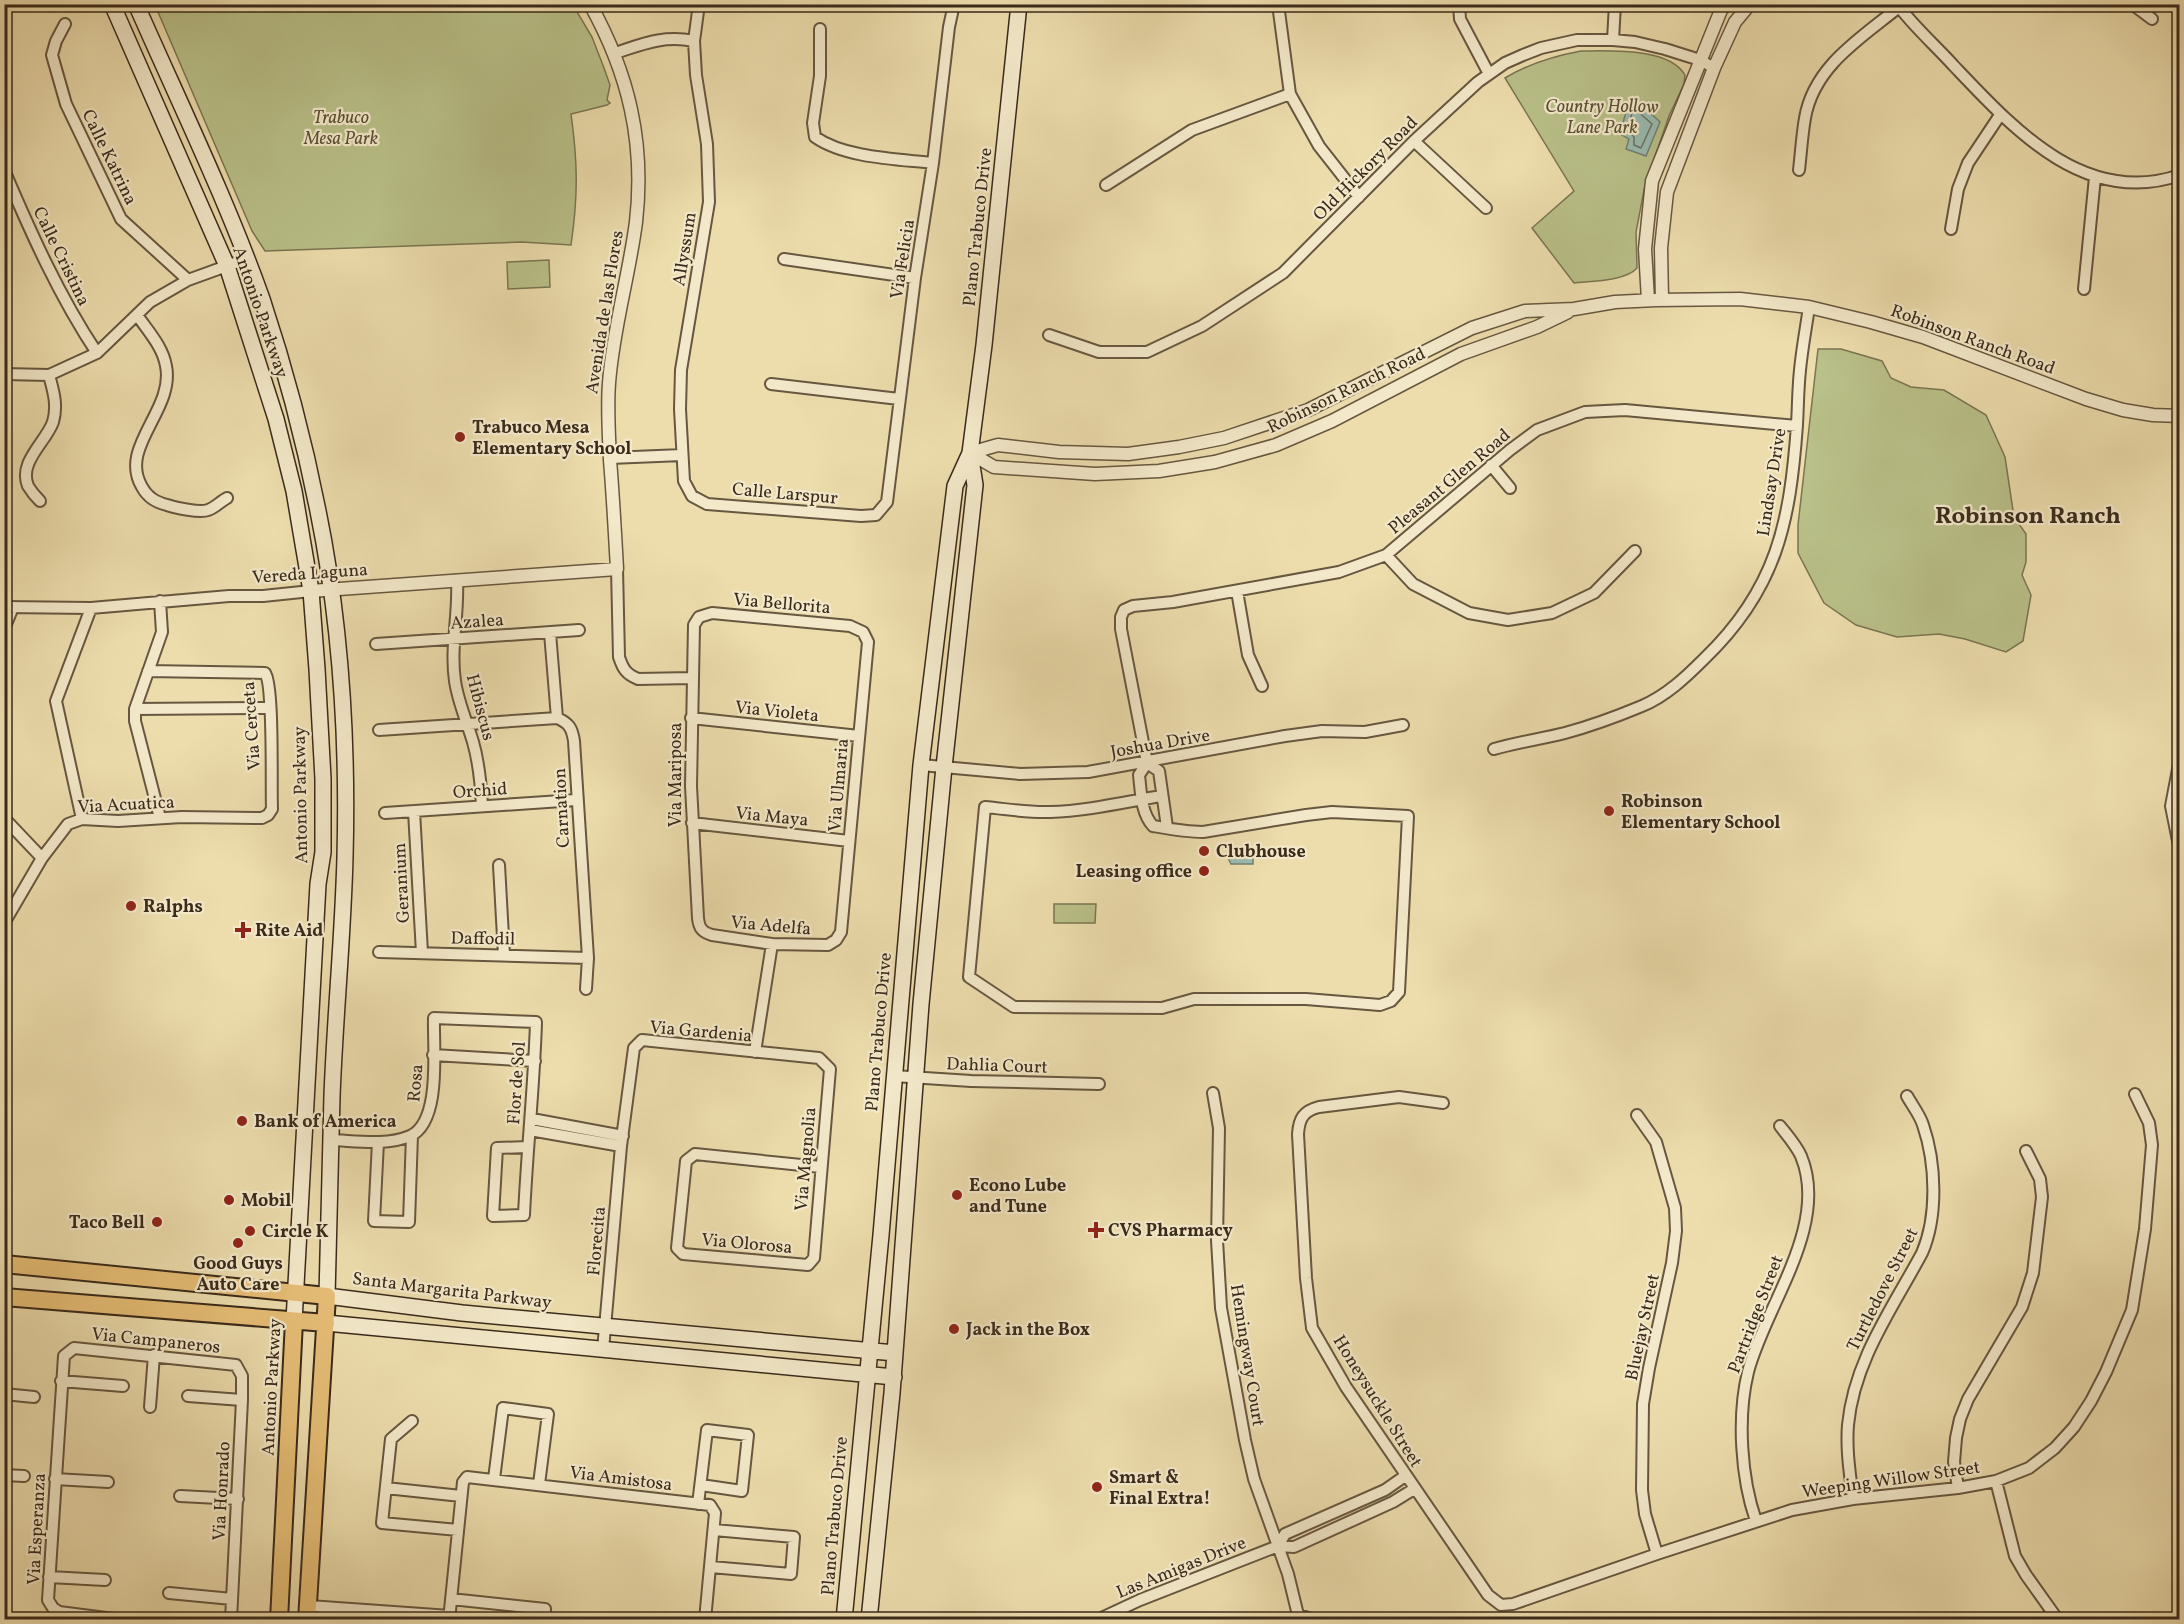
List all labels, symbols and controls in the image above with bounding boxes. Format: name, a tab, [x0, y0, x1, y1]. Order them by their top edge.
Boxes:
park label: Country Hollow Lane Park	[1545, 95, 1659, 141]
street label: Calle Katrina	[75, 106, 143, 210]
park label: Trabuco Mesa Park	[303, 106, 378, 152]
street label: Old Hickory Road	[1308, 111, 1424, 227]
street label: Plano Trabuco Drive	[958, 146, 999, 308]
street label: Calle Cristina	[26, 203, 95, 310]
street label: Allyssum	[667, 210, 704, 288]
street label: Via Felicia	[885, 218, 922, 301]
street label: Avenida de las Flores	[580, 229, 631, 396]
street label: Antonio Parkway	[225, 243, 294, 382]
street label: Robinson Ranch Road	[1887, 299, 2058, 382]
street label: Robinson Ranch Road	[1263, 342, 1430, 441]
place label: Trabuco Mesa Elementary School	[472, 416, 632, 462]
street label: Pleasant Glen Road	[1383, 423, 1516, 541]
street label: Lindsay Drive	[1752, 426, 1793, 538]
marker: Trabuco Mesa Elementary School	[453, 430, 467, 444]
street label: Calle Larspur	[731, 477, 839, 512]
district label: Robinson Ranch	[1935, 500, 2121, 534]
street label: Vereda Laguna	[251, 558, 369, 591]
street label: Via Bellorita	[732, 588, 832, 621]
street label: Azalea	[450, 608, 505, 637]
street label: Hibiscus	[459, 671, 500, 743]
street label: Via Cerceta	[237, 681, 268, 771]
street label: Via Violeta	[734, 696, 820, 729]
street label: Via Mariposa	[664, 723, 689, 827]
street label: Joshua Drive	[1109, 723, 1212, 766]
street label: Antonio Parkway	[288, 726, 315, 864]
street label: Via Ulmaria	[823, 737, 856, 833]
street label: Carnation	[548, 767, 577, 848]
street label: Orchid	[452, 777, 508, 806]
street label: Via Acuatica	[77, 790, 175, 821]
place label: Robinson Elementary School	[1621, 790, 1781, 836]
street label: Via Maya	[734, 801, 810, 834]
marker: Robinson Elementary School	[1602, 804, 1616, 818]
place label: Clubhouse	[1216, 840, 1306, 865]
street label: Geranium	[388, 842, 417, 924]
marker: Clubhouse	[1197, 844, 1211, 858]
place label: Leasing office	[1075, 860, 1192, 885]
marker: Leasing office	[1197, 864, 1211, 878]
place label: Ralphs	[143, 895, 203, 920]
marker: Ralphs	[124, 899, 138, 913]
street label: Via Adelfa	[729, 911, 812, 942]
place label: Rite Aid	[255, 919, 323, 944]
marker: Rite Aid	[236, 923, 250, 937]
street label: Daffodil	[450, 926, 515, 953]
street label: Plano Trabuco Drive	[860, 952, 899, 1113]
street label: Via Gardenia	[649, 1016, 753, 1049]
street label: Flor de Sol	[502, 1041, 533, 1125]
street label: Dahlia Court	[946, 1052, 1048, 1081]
street label: Rosa	[402, 1063, 431, 1103]
street label: Via Magnolia	[789, 1106, 823, 1212]
place label: Bank of America	[254, 1110, 397, 1135]
marker: Bank of America	[235, 1114, 249, 1128]
place label: Econo Lube and Tune	[969, 1174, 1066, 1220]
marker: Econo Lube and Tune	[950, 1188, 964, 1202]
place label: Mobil	[241, 1189, 291, 1214]
marker: Mobil	[222, 1193, 236, 1207]
street label: Florecita	[582, 1205, 613, 1277]
place label: Taco Bell	[69, 1211, 145, 1236]
marker: Taco Bell	[150, 1215, 164, 1229]
place label: CVS Pharmacy	[1108, 1219, 1233, 1244]
place label: Circle K	[262, 1220, 329, 1245]
marker: CVS Pharmacy	[1089, 1223, 1103, 1237]
marker: Circle K	[243, 1224, 257, 1238]
street label: Turtledove Street	[1841, 1224, 1925, 1356]
street label: Via Olorosa	[700, 1228, 793, 1261]
marker: Good Guys Auto Care	[231, 1236, 245, 1250]
place label: Good Guys Auto Care	[193, 1252, 283, 1298]
street label: Partridge Street	[1722, 1252, 1790, 1377]
street label: Santa Margarita Parkway	[351, 1267, 553, 1316]
street label: Bluejay Street	[1620, 1272, 1667, 1383]
street label: Hemingway Court	[1223, 1282, 1270, 1428]
street label: Antonio Parkway	[256, 1318, 289, 1456]
place label: Jack in the Box	[965, 1318, 1090, 1343]
street label: Via Campaneros	[90, 1322, 222, 1361]
marker: Jack in the Box	[947, 1322, 961, 1336]
street label: Honeysuckle Street	[1326, 1331, 1428, 1473]
street label: Plano Trabuco Drive	[816, 1436, 855, 1597]
street label: Via Honrado	[207, 1441, 238, 1541]
street label: Weeping Willow Street	[1800, 1456, 1982, 1505]
street label: Via Amistosa	[568, 1461, 674, 1498]
place label: Smart & Final Extra!	[1109, 1466, 1211, 1512]
street label: Via Esperanza	[22, 1472, 53, 1586]
marker: Smart & Final Extra!	[1090, 1480, 1104, 1494]
street label: Las Amigas Drive	[1113, 1531, 1250, 1606]

